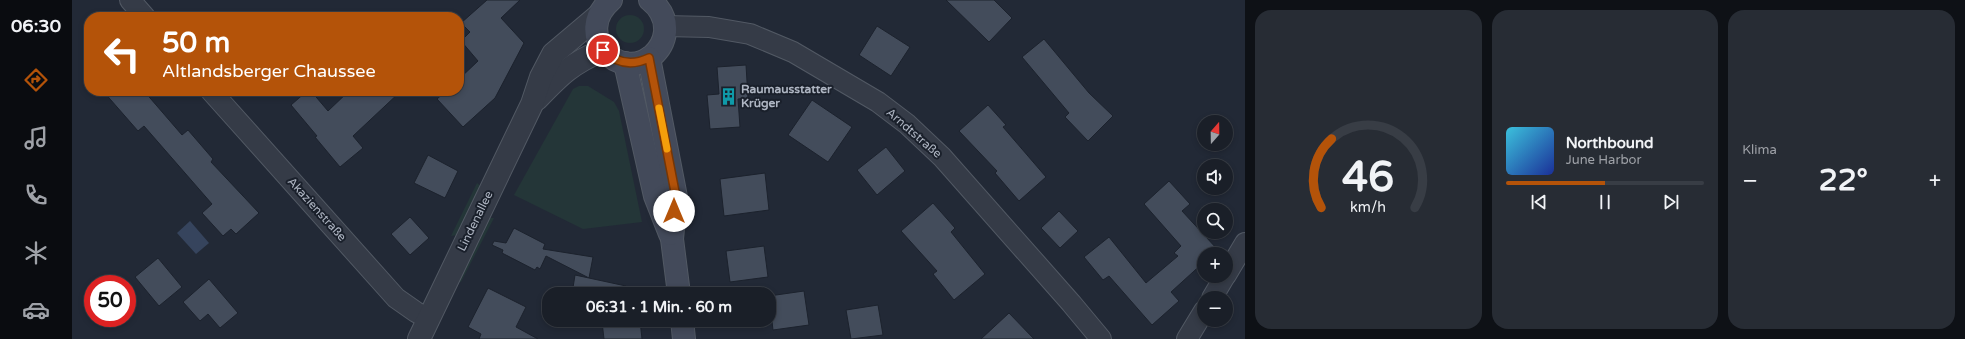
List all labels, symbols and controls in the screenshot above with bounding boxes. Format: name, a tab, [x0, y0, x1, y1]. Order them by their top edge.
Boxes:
text: 06:30	[11, 15, 61, 37]
text: 50 m	[162, 26, 230, 60]
icon: left	[96, 28, 148, 80]
pin	[586, 33, 620, 67]
icon: arrive	[592, 39, 614, 61]
text: Altlandsberger Chaussee	[162, 60, 376, 82]
icon: directions	[22, 66, 50, 94]
place label: Raumausstatter Krüger	[741, 82, 832, 111]
building icon: Raumausstatter Krüger	[718, 86, 738, 106]
street label: Arndtstraße	[883, 105, 945, 161]
north arrow	[1197, 115, 1233, 151]
map controls	[1197, 115, 1233, 327]
icon: music	[22, 124, 50, 152]
text: Northbound	[1566, 134, 1654, 152]
text: Klima	[1742, 142, 1777, 158]
text: 46	[1342, 152, 1394, 202]
text: June Harbor	[1566, 152, 1641, 168]
button: sound	[1197, 159, 1233, 195]
text: 22°	[1819, 162, 1868, 199]
text: −	[1742, 168, 1758, 194]
text: +	[1929, 168, 1941, 194]
street label: Akazienstraße	[285, 174, 349, 244]
icon: phone	[22, 181, 50, 209]
street label: Lindenallee	[454, 188, 496, 253]
position arrow	[653, 190, 695, 232]
icon: previous	[1528, 191, 1550, 213]
icon: pause	[1594, 191, 1616, 213]
icon: next	[1660, 191, 1682, 213]
text: km/h	[1350, 198, 1386, 215]
button: search	[1197, 203, 1233, 239]
icon: climate	[22, 239, 50, 267]
button: +	[1197, 247, 1233, 283]
speed limit sign: 50	[84, 275, 136, 327]
button: −	[1197, 291, 1233, 327]
icon: car	[22, 296, 50, 324]
text: 06:31 · 1 Min. · 60 m	[586, 298, 732, 316]

